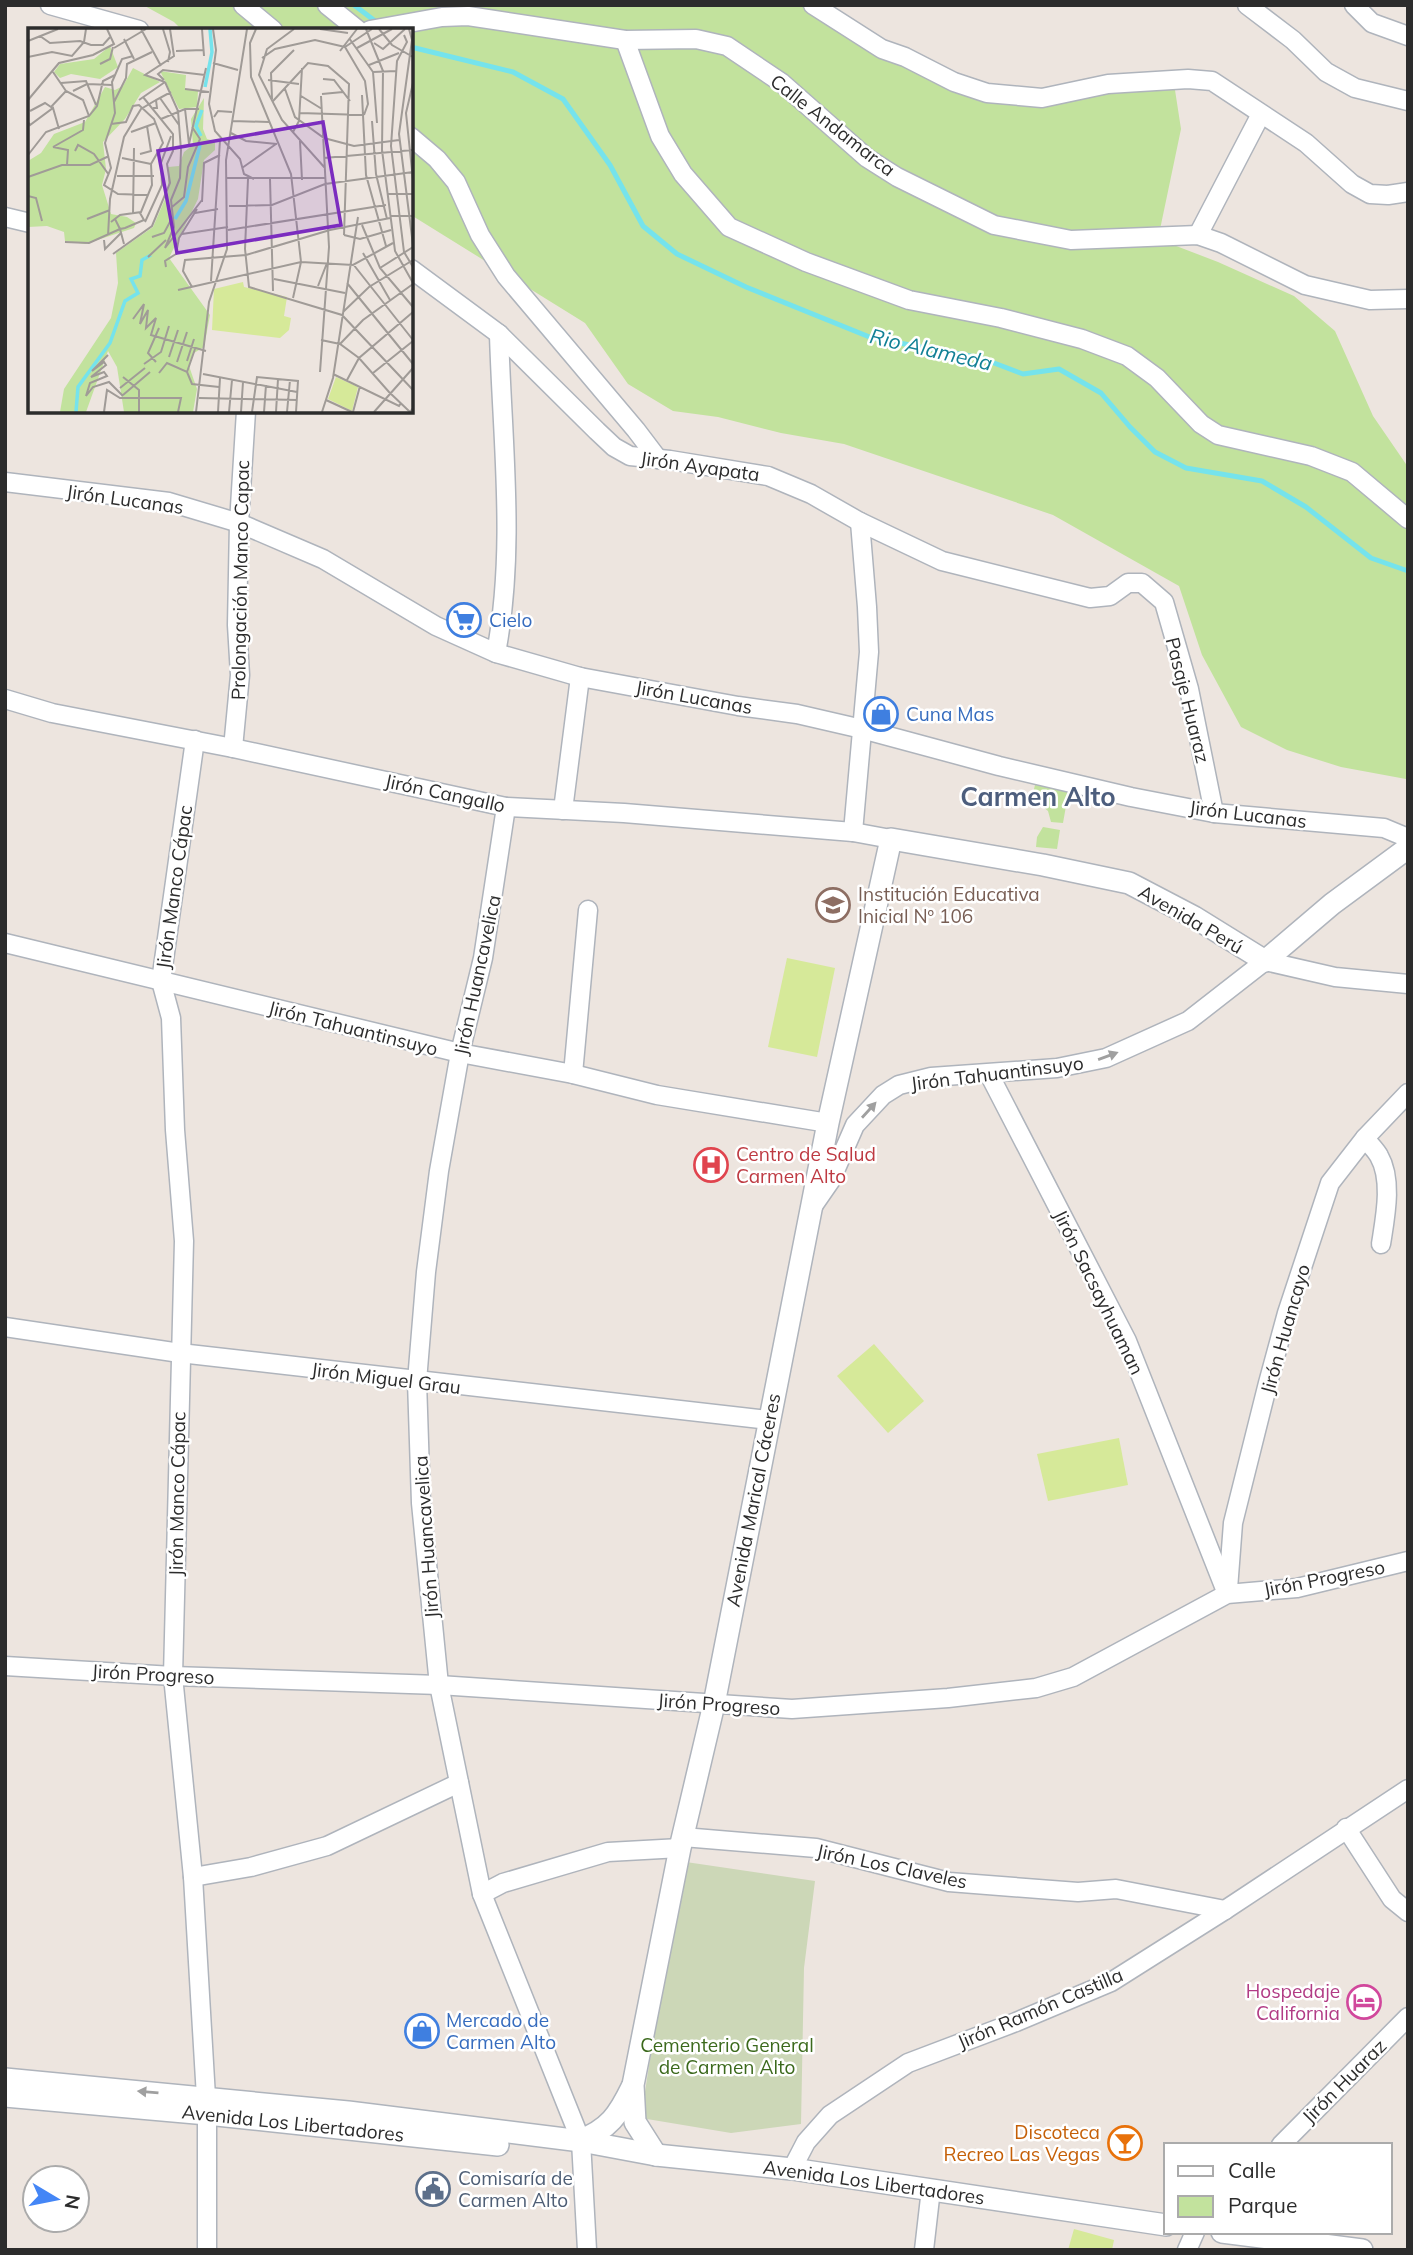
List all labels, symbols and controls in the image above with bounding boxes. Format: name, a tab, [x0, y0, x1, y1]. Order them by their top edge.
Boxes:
inset map	[28, 28, 413, 413]
street label: Calle Andamarca	[766, 69, 900, 181]
water label: Rio Alameda	[867, 322, 995, 376]
street label: Jirón Ayapata	[639, 446, 761, 486]
street label: Prolongación Manco Capac	[226, 460, 254, 700]
street label: Jirón Lucanas	[65, 479, 185, 519]
supermarket icon: Cielo	[445, 601, 483, 639]
place label: Cielo	[489, 608, 532, 632]
street label: Pasaje Huaraz	[1161, 635, 1215, 766]
street label: Jirón Lucanas	[634, 675, 754, 719]
shop icon: Cuna Mas	[862, 695, 900, 733]
place label: Cuna Mas	[906, 702, 994, 726]
street label: Jirón Cangallo	[383, 769, 507, 817]
district label: Carmen Alto	[960, 780, 1116, 813]
street label: Jirón Lucanas	[1188, 795, 1308, 833]
street label: Jirón Manco Cápac	[151, 804, 197, 970]
street label: Avenida Perú	[1134, 879, 1248, 959]
place label: Institución Educativa Inicial Nº 106	[858, 882, 1040, 928]
school or university icon: Institución Educativa Inicial Nº 106	[814, 886, 852, 924]
street label: Jirón Huancavelica	[448, 893, 506, 1057]
street label: Jirón Tahuantinsuyo	[266, 995, 440, 1061]
street label: Jirón Tahuantinsuyo	[909, 1050, 1085, 1096]
one-way arrow	[1098, 1050, 1119, 1061]
one-way arrow	[861, 1101, 877, 1119]
place label: Centro de Salud Carmen Alto	[736, 1142, 876, 1188]
hospital icon: Centro de Salud Carmen Alto	[692, 1146, 730, 1184]
street label: Jirón Sacsayhuaman	[1049, 1206, 1149, 1378]
street label: Jirón Huancayo	[1255, 1261, 1315, 1397]
street label: Jirón Miguel Grau	[310, 1357, 462, 1399]
street label: Avenida Marical Cáceres	[721, 1391, 785, 1609]
street label: Jirón Manco Cápac	[164, 1411, 190, 1577]
street label: Jirón Huancavelica	[408, 1455, 444, 1619]
street label: Jirón Progreso	[1261, 1554, 1387, 1602]
street label: Jirón Progreso	[91, 1659, 215, 1689]
street label: Jirón Progreso	[657, 1688, 781, 1720]
street label: Jirón Los Claveles	[814, 1838, 970, 1894]
street label: Jirón Ramón Castilla	[954, 1962, 1126, 2054]
place label: Hospedaje California	[1246, 1979, 1340, 2025]
hotel icon: Hospedaje California	[1345, 1983, 1383, 2021]
place label: Mercado de Carmen Alto	[446, 2008, 556, 2054]
shop icon: Mercado de Carmen Alto	[403, 2012, 441, 2050]
park label: Cementerio General de Carmen Alto	[640, 2033, 814, 2079]
street label: Jirón Huaraz	[1297, 2034, 1391, 2128]
one-way arrow	[137, 2087, 159, 2098]
street label: Avenida Los Libertadores	[181, 2099, 405, 2147]
place label: Discoteca Recreo Las Vegas	[944, 2120, 1100, 2166]
bar icon: Discoteca Recreo Las Vegas	[1106, 2124, 1144, 2162]
legend	[1164, 2143, 1392, 2234]
street label: Avenida Los Libertadores	[762, 2155, 986, 2209]
text: Calle	[1228, 2157, 1276, 2183]
north arrow	[21, 2164, 91, 2234]
place label: Comisaría de Carmen Alto	[458, 2166, 573, 2212]
public building icon: Comisaría de Carmen Alto	[414, 2170, 452, 2208]
text: Parque	[1228, 2192, 1297, 2218]
text: N	[60, 2193, 86, 2211]

